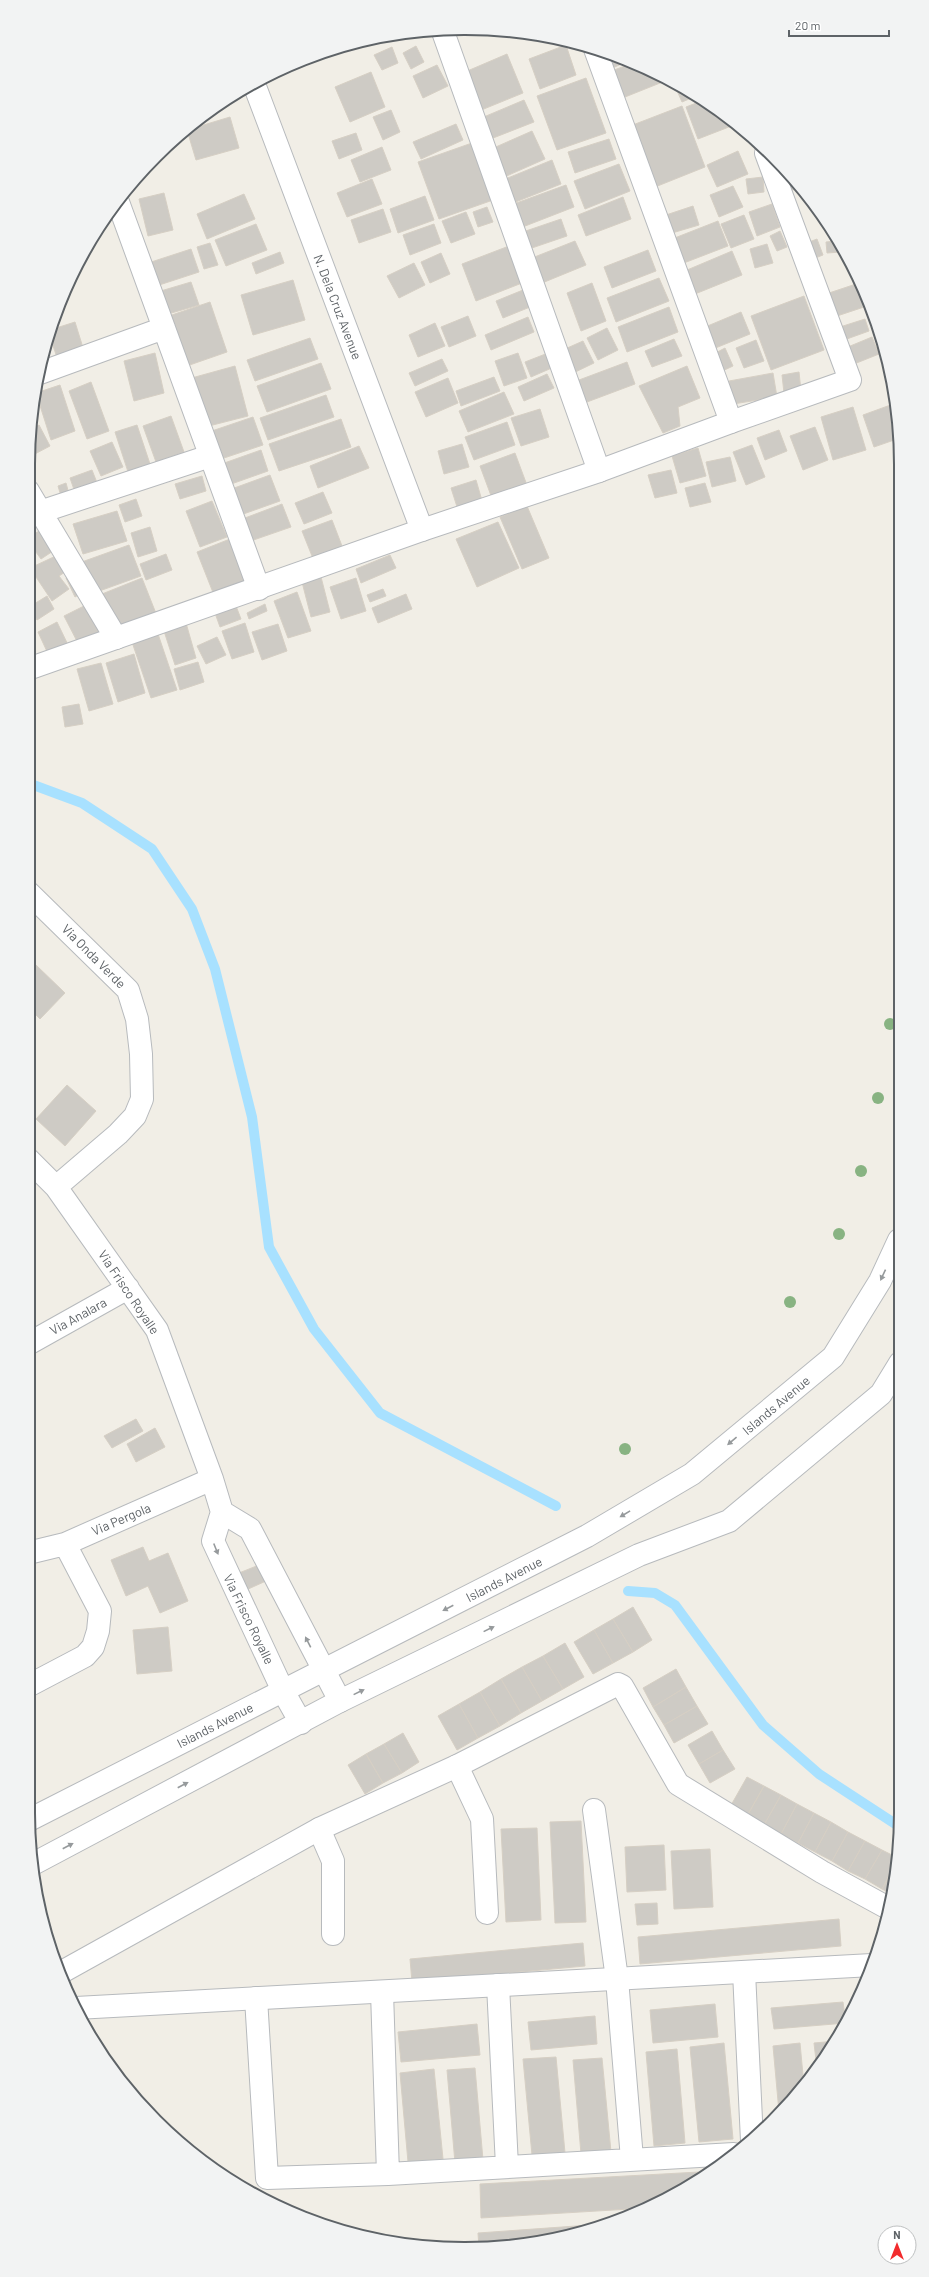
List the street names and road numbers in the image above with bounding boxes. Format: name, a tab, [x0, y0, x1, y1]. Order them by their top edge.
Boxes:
street label: N. Dela Cruz Avenue	[311, 252, 365, 362]
street label: Via Onda Verde	[59, 921, 129, 991]
street label: Via Frisco Royalle	[95, 1247, 163, 1337]
street label: Via Analara	[47, 1294, 109, 1338]
street label: Islands Avenue	[739, 1372, 813, 1438]
street label: Via Pergola	[89, 1499, 153, 1539]
street label: Islands Avenue	[463, 1553, 545, 1605]
street label: Via Frisco Royalle	[220, 1571, 278, 1667]
street label: Islands Avenue	[174, 1699, 256, 1751]

